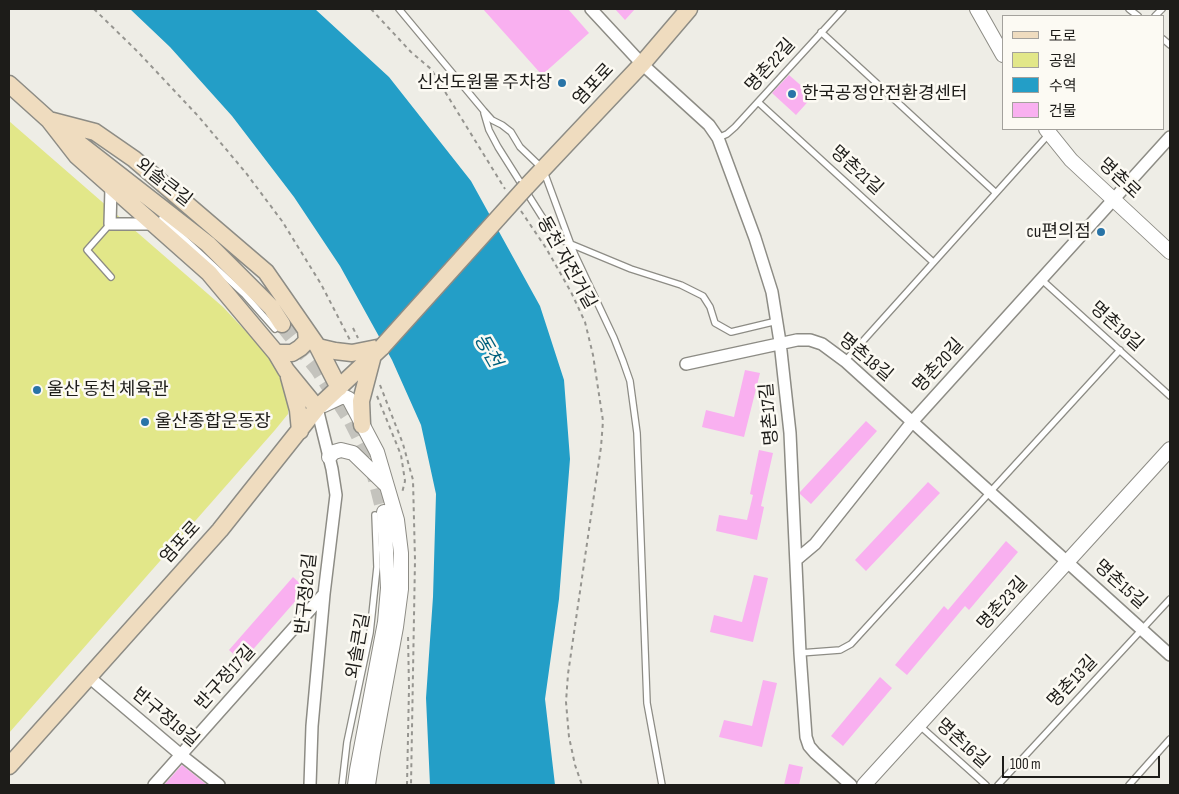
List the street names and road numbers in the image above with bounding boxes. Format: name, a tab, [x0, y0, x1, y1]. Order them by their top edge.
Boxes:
street label: 명촌22길	[741, 35, 801, 97]
street label: 염포로	[569, 59, 619, 111]
street label: 명촌21길	[825, 142, 887, 200]
street label: 외솔큰길	[130, 154, 196, 212]
street label: 명촌로	[1093, 154, 1145, 204]
street label: 동천 자전거길	[532, 213, 600, 313]
street label: 명촌19길	[1085, 298, 1147, 356]
street label: 명촌18길	[834, 329, 896, 387]
street label: 명촌20길	[909, 335, 969, 397]
street label: 명촌17길	[756, 382, 784, 446]
street label: 염포로	[156, 517, 206, 569]
street label: 반구정20길	[292, 552, 322, 636]
street label: 명촌15길	[1089, 556, 1151, 614]
street label: 명촌23길	[973, 573, 1033, 635]
street label: 외솔큰길	[343, 612, 375, 680]
street label: 반구정17길	[191, 641, 261, 715]
street label: 명촌13길	[1043, 651, 1103, 713]
street label: 반구정19길	[127, 684, 203, 752]
street label: 명촌16길	[931, 715, 993, 773]

